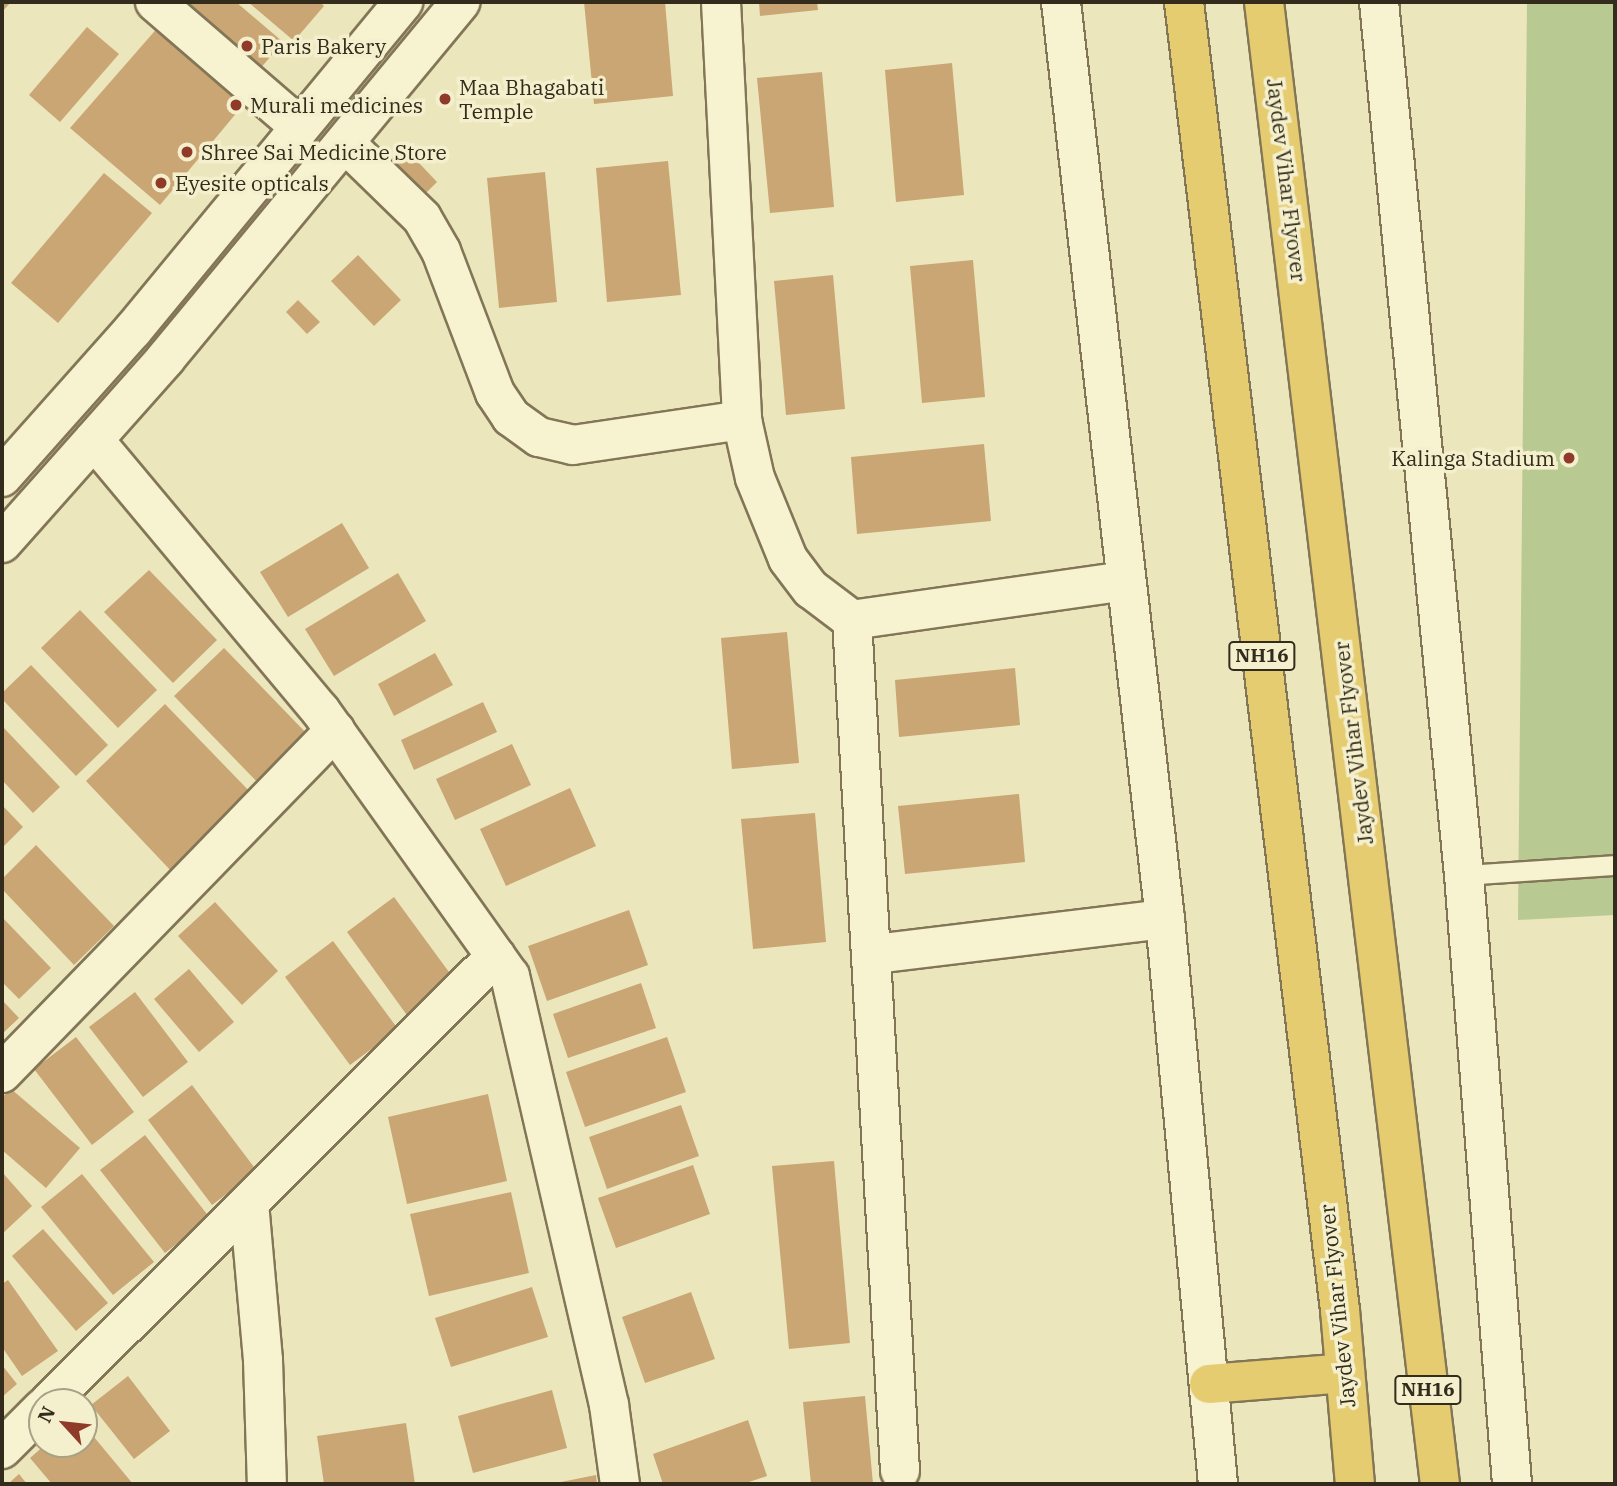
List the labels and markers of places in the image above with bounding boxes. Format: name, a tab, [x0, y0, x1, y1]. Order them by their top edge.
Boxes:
place label: Paris Bakery	[261, 33, 386, 59]
marker: Paris Bakery	[239, 38, 255, 54]
place label: Maa Bhagabati Temple	[459, 74, 604, 124]
marker: Maa Bhagabati Temple	[437, 91, 453, 107]
place label: Murali medicines	[250, 92, 423, 118]
marker: Murali medicines	[228, 97, 244, 113]
place label: Shree Sai Medicine Store	[201, 139, 447, 165]
marker: Shree Sai Medicine Store	[179, 144, 195, 160]
place label: Eyesite opticals	[175, 170, 329, 196]
marker: Eyesite opticals	[153, 175, 169, 191]
place label: Kalinga Stadium	[1391, 445, 1555, 471]
marker: Kalinga Stadium	[1561, 450, 1577, 466]

